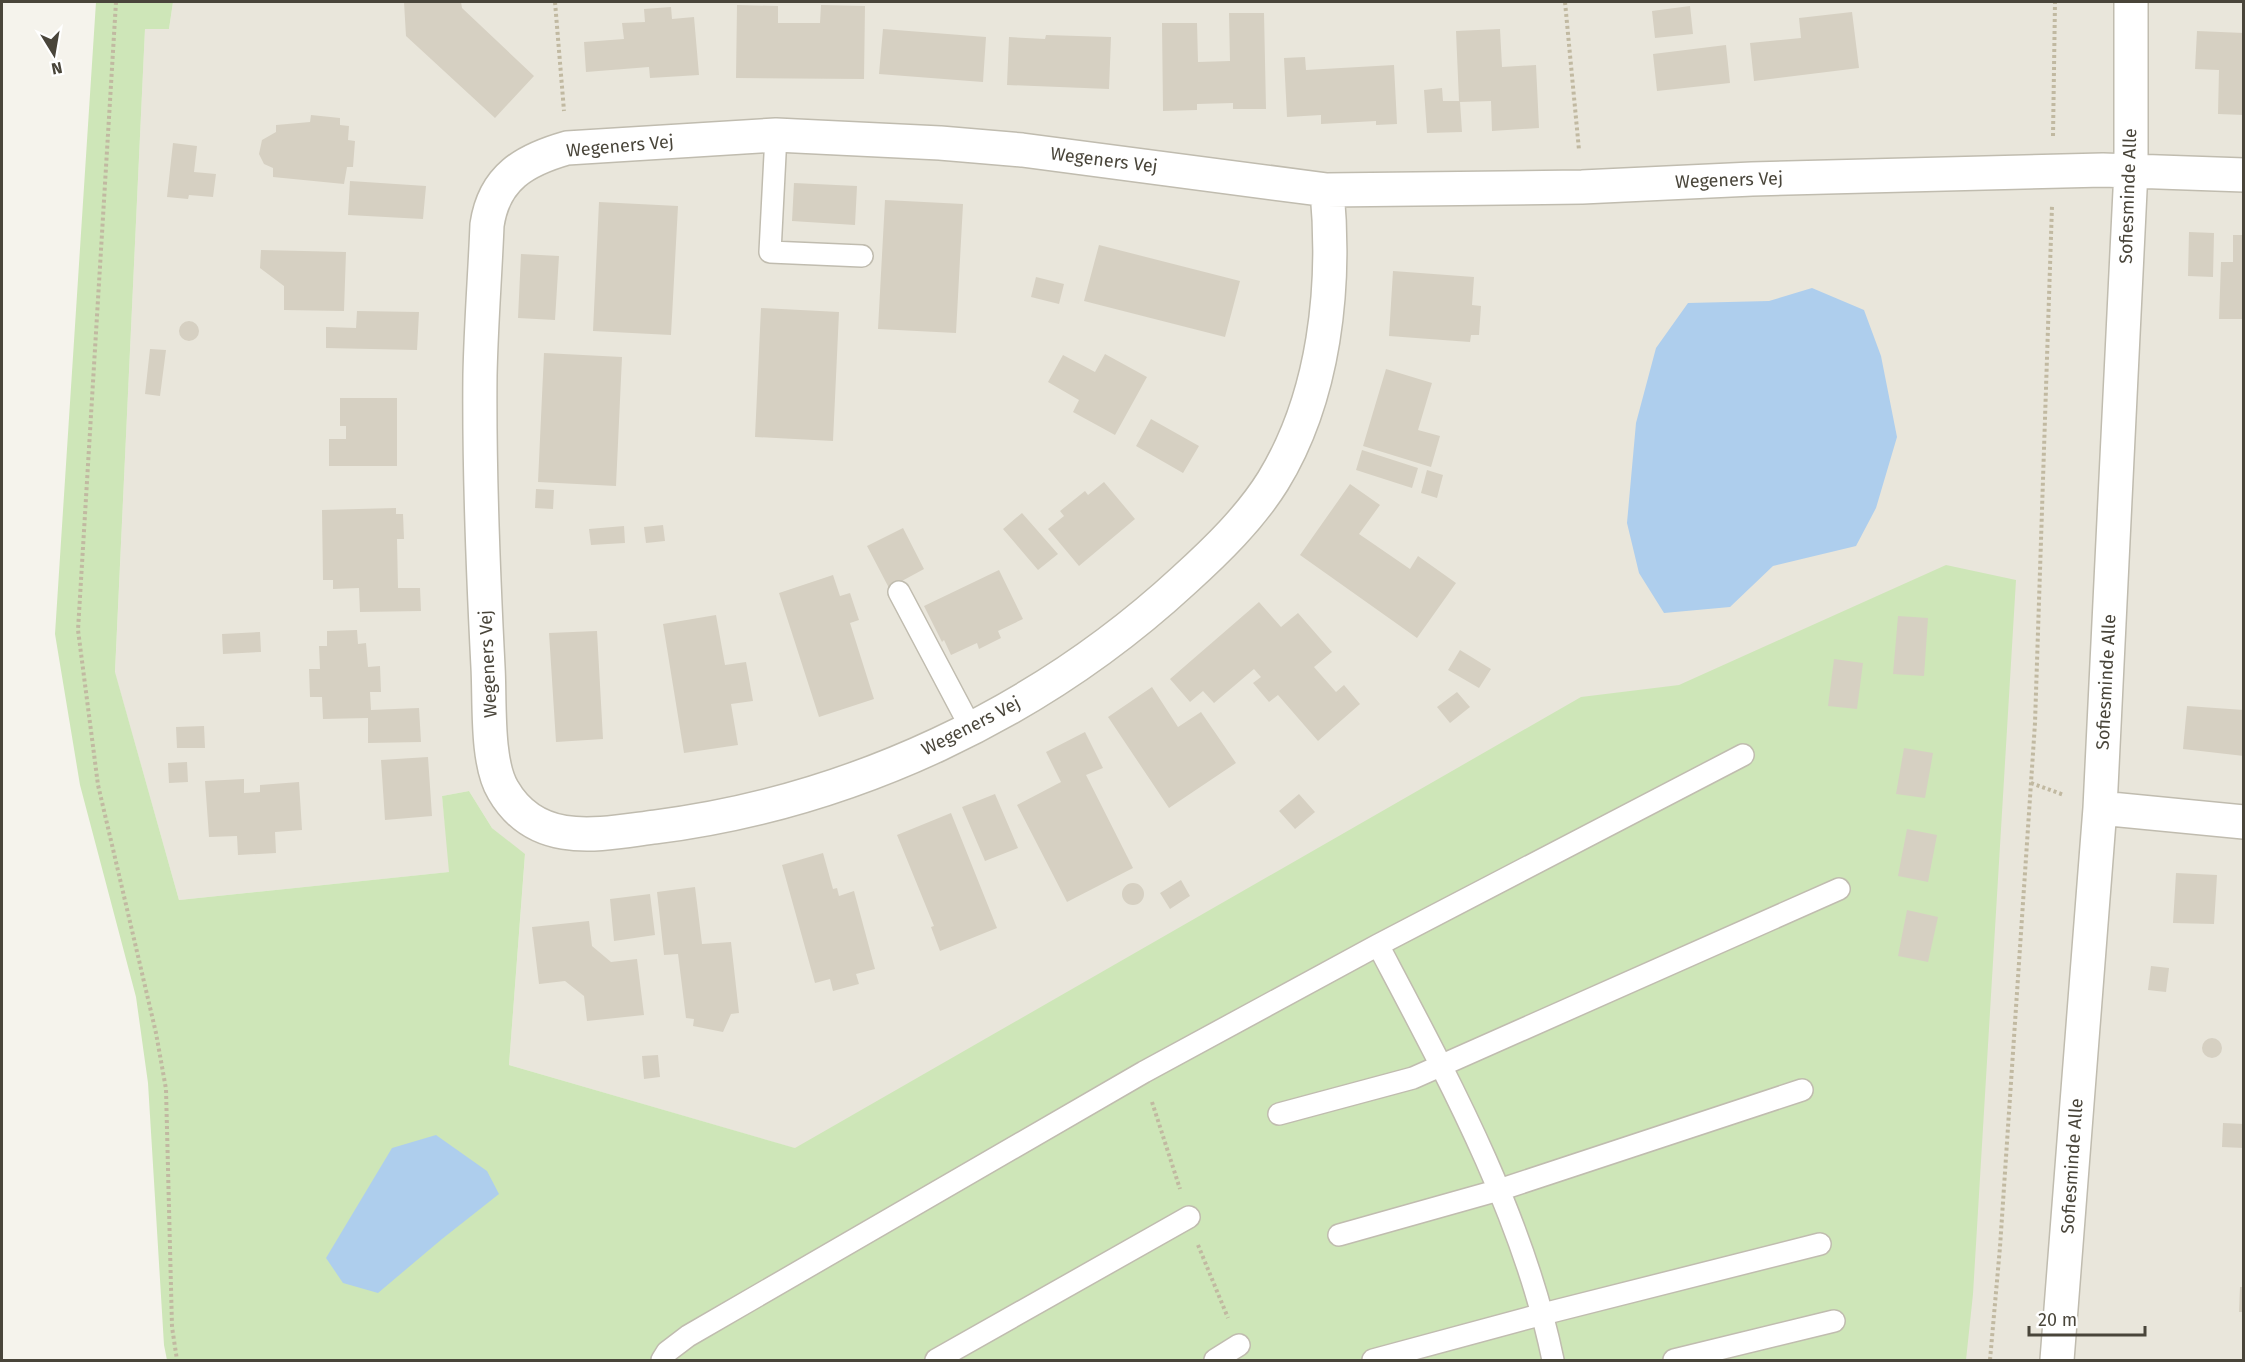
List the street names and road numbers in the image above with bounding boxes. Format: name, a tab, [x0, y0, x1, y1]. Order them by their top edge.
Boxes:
street label: Sofiesminde Alle	[2115, 128, 2141, 264]
street label: Wegeners Vej	[565, 130, 675, 162]
street label: Wegeners Vej	[1049, 143, 1159, 177]
street label: Wegeners Vej	[1675, 167, 1783, 193]
street label: Wegeners Vej	[474, 609, 502, 719]
street label: Sofiesminde Alle	[2091, 614, 2121, 750]
street label: Wegeners Vej	[918, 692, 1024, 760]
street label: Sofiesminde Alle	[2056, 1097, 2088, 1235]

